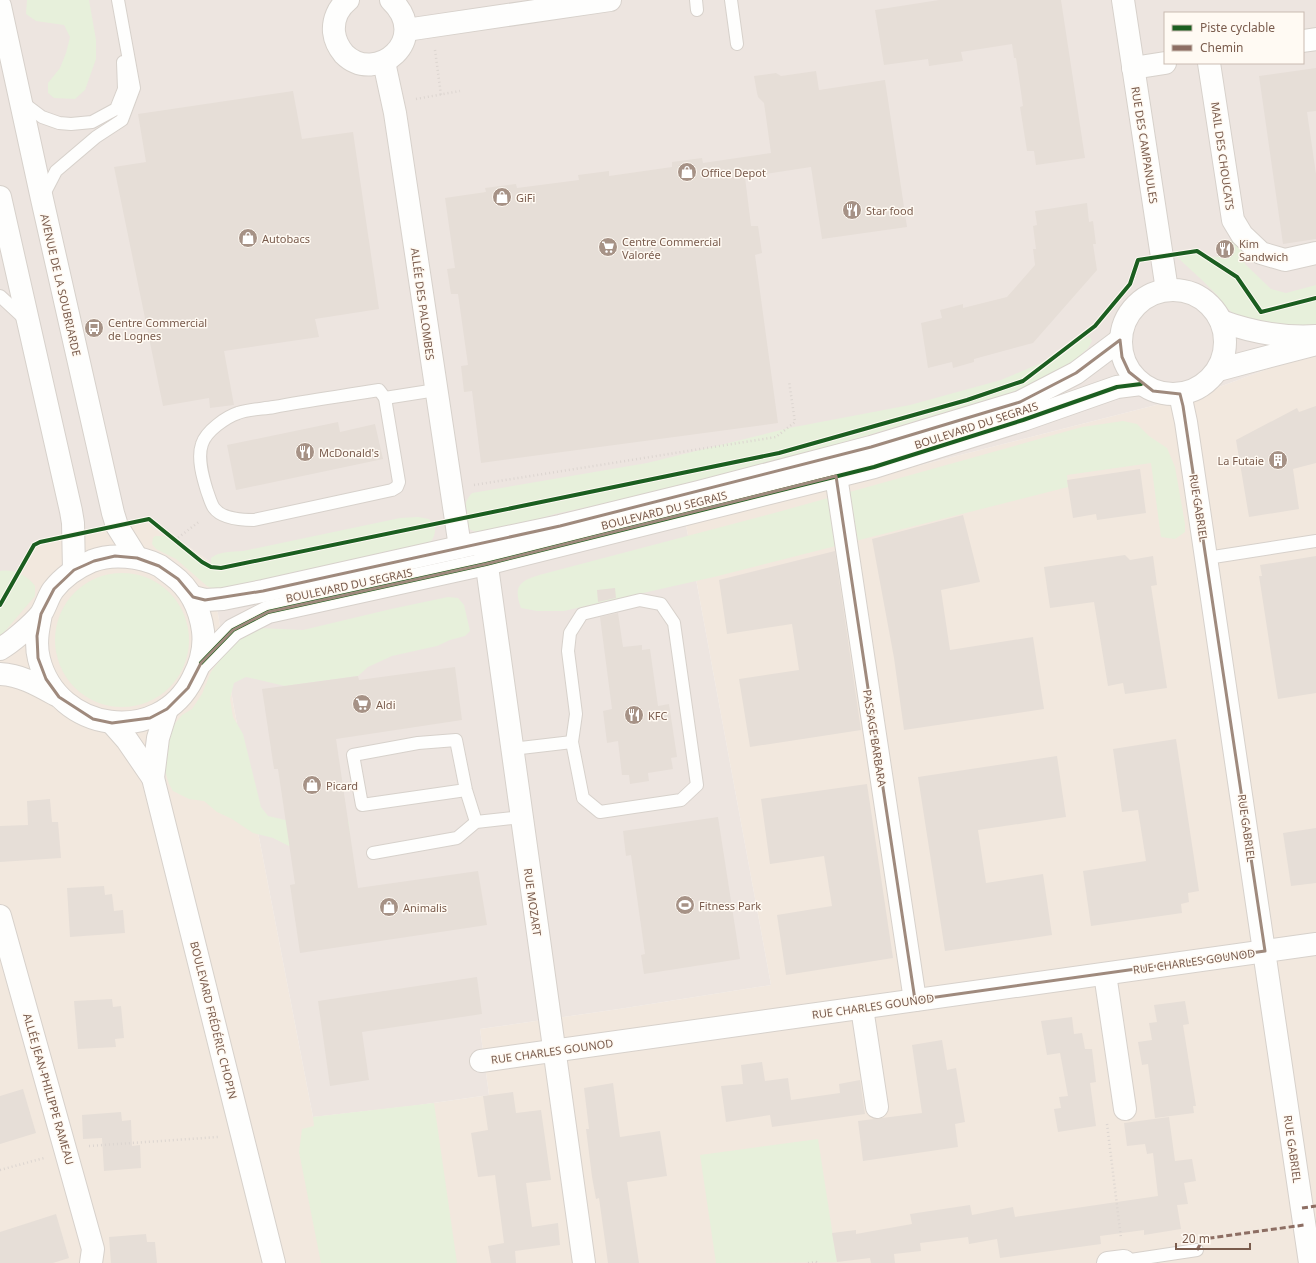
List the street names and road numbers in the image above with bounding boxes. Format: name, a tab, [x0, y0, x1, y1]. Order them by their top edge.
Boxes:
street label: RUE DES CAMPANULES	[1128, 85, 1162, 205]
street label: MAIL DES CHOUCATS	[1208, 101, 1238, 211]
street label: AVENUE DE LA SOUBRIARDE	[37, 212, 85, 358]
street label: ALLÉE DES PALOMBES	[408, 247, 438, 361]
street label: BOULEVARD DU SEGRAIS	[912, 398, 1040, 452]
street label: RUE GABRIEL	[1186, 473, 1212, 543]
street label: BOULEVARD DU SEGRAIS	[599, 487, 729, 533]
street label: BOULEVARD DU SEGRAIS	[284, 564, 414, 606]
street label: PASSAGE BARBARA	[860, 688, 890, 789]
street label: RUE GABRIEL	[1235, 793, 1259, 863]
street label: RUE MOZART	[521, 867, 545, 937]
street label: BOULEVARD FRÉDÉRIC CHOPIN	[187, 939, 241, 1101]
street label: RUE CHARLES GOUNOD	[1132, 945, 1256, 977]
street label: RUE CHARLES GOUNOD	[811, 990, 935, 1022]
street label: ALLÉE JEAN-PHILIPPE RAMEAU	[20, 1011, 78, 1167]
street label: RUE CHARLES GOUNOD	[490, 1035, 614, 1067]
street label: RUE GABRIEL	[1281, 1114, 1305, 1184]

